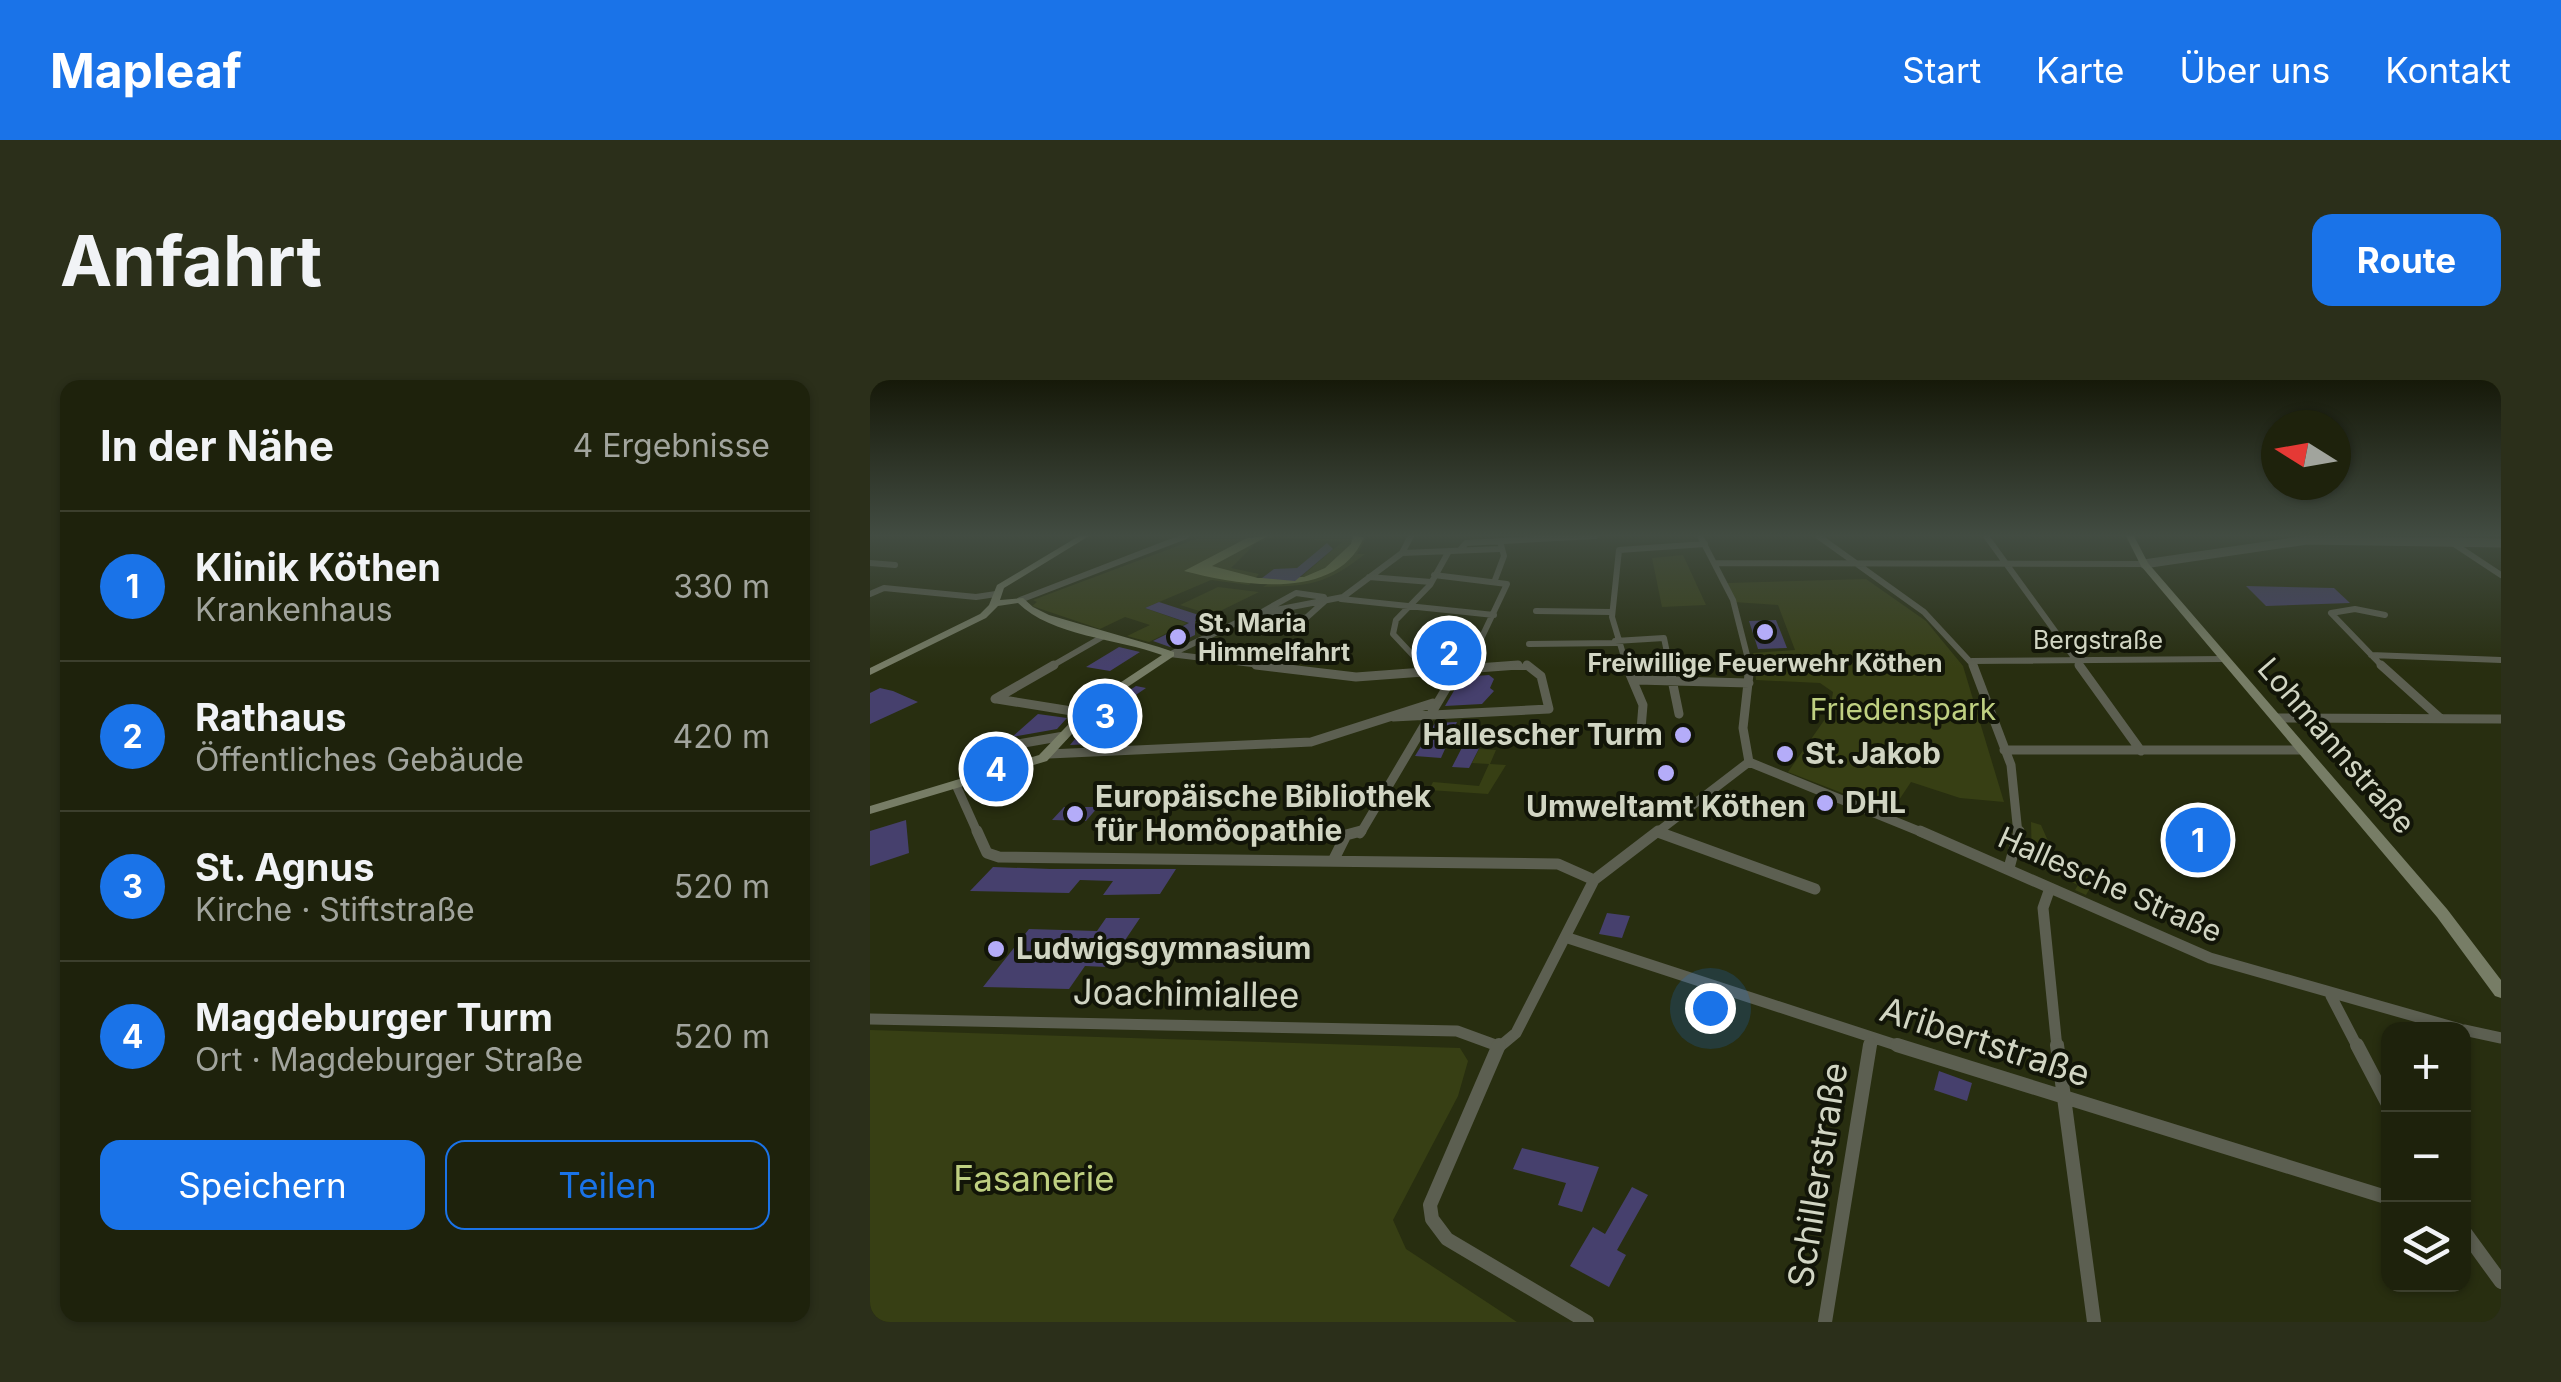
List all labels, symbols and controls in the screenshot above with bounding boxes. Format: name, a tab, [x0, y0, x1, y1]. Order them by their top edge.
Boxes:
text: Mapleaf	[50, 41, 242, 100]
text: Start	[1902, 49, 1981, 91]
text: Karte	[2036, 49, 2125, 91]
text: Über uns	[2180, 49, 2330, 91]
text: Kontakt	[2385, 49, 2511, 91]
button: Route	[2312, 214, 2501, 306]
text: Anfahrt	[60, 218, 322, 303]
north arrow	[2261, 410, 2351, 500]
text: In der Nähe	[100, 420, 334, 471]
text: 4 Ergebnisse	[573, 426, 770, 465]
text: Klinik Köthen	[195, 544, 441, 590]
text: 1	[126, 567, 139, 606]
text: 330 m	[673, 567, 770, 606]
text: Krankenhaus	[195, 590, 393, 629]
place label: St. Maria Himmelfahrt	[1198, 608, 1350, 667]
pin: 2	[1416, 616, 1482, 690]
marker: Freiwillige Feuerwehr Köthen	[1754, 621, 1776, 643]
street label: Bergstraße	[2033, 625, 2163, 655]
marker: St. Maria Himmelfahrt	[1167, 626, 1189, 648]
place label: Freiwillige Feuerwehr Köthen	[1587, 648, 1943, 678]
street label: Lohmannstraße	[2251, 650, 2423, 841]
pin: 3	[1072, 678, 1138, 754]
park label: Friedenspark	[1810, 691, 1997, 727]
text: Rathaus	[195, 694, 347, 740]
place label: Hallescher Turm	[1422, 716, 1663, 752]
text: 2	[122, 717, 143, 756]
text: 420 m	[673, 717, 770, 756]
marker: Hallescher Turm	[1672, 724, 1694, 746]
pin: 4	[964, 732, 1028, 806]
place label: St. Jakob	[1805, 735, 1941, 771]
text: Öffentliches Gebäude	[195, 740, 524, 779]
marker: St. Jakob	[1774, 743, 1796, 765]
marker: Umweltamt Köthen	[1655, 762, 1677, 784]
place label: Europäische Bibliothek für Homöopathie	[1095, 778, 1432, 848]
place label: DHL	[1845, 784, 1906, 820]
place label: Umweltamt Köthen	[1526, 788, 1806, 824]
marker: DHL	[1814, 792, 1836, 814]
pin: 1	[2166, 802, 2230, 878]
marker: Europäische Bibliothek für Homöopathie	[1064, 803, 1086, 825]
street label: Hallesche Straße	[1993, 819, 2228, 950]
text: St. Agnus	[195, 844, 374, 890]
text: 3	[122, 867, 143, 906]
text: 520 m	[674, 867, 770, 906]
text: Kirche · Stiftstraße	[195, 890, 475, 929]
place label: Ludwigsgymnasium	[1016, 930, 1311, 966]
marker: Ludwigsgymnasium	[985, 938, 1007, 960]
street label: Joachimiallee	[1072, 970, 1300, 1016]
your location	[1685, 983, 1736, 1034]
street label: Aribertstraße	[1875, 987, 2095, 1095]
text: Magdeburger Turm	[195, 994, 553, 1040]
text: 4	[122, 1017, 143, 1056]
text: 520 m	[674, 1017, 770, 1056]
map controls	[2381, 1022, 2471, 1292]
button: +	[2381, 1022, 2471, 1112]
text: Ort · Magdeburger Straße	[195, 1040, 583, 1079]
street label: Schillerstraße	[1779, 1060, 1856, 1290]
button: −	[2381, 1112, 2471, 1202]
button: Speichern	[100, 1140, 425, 1230]
button: Teilen	[445, 1140, 770, 1230]
park label: Fasanerie	[953, 1157, 1115, 1199]
button: layers	[2381, 1202, 2471, 1292]

